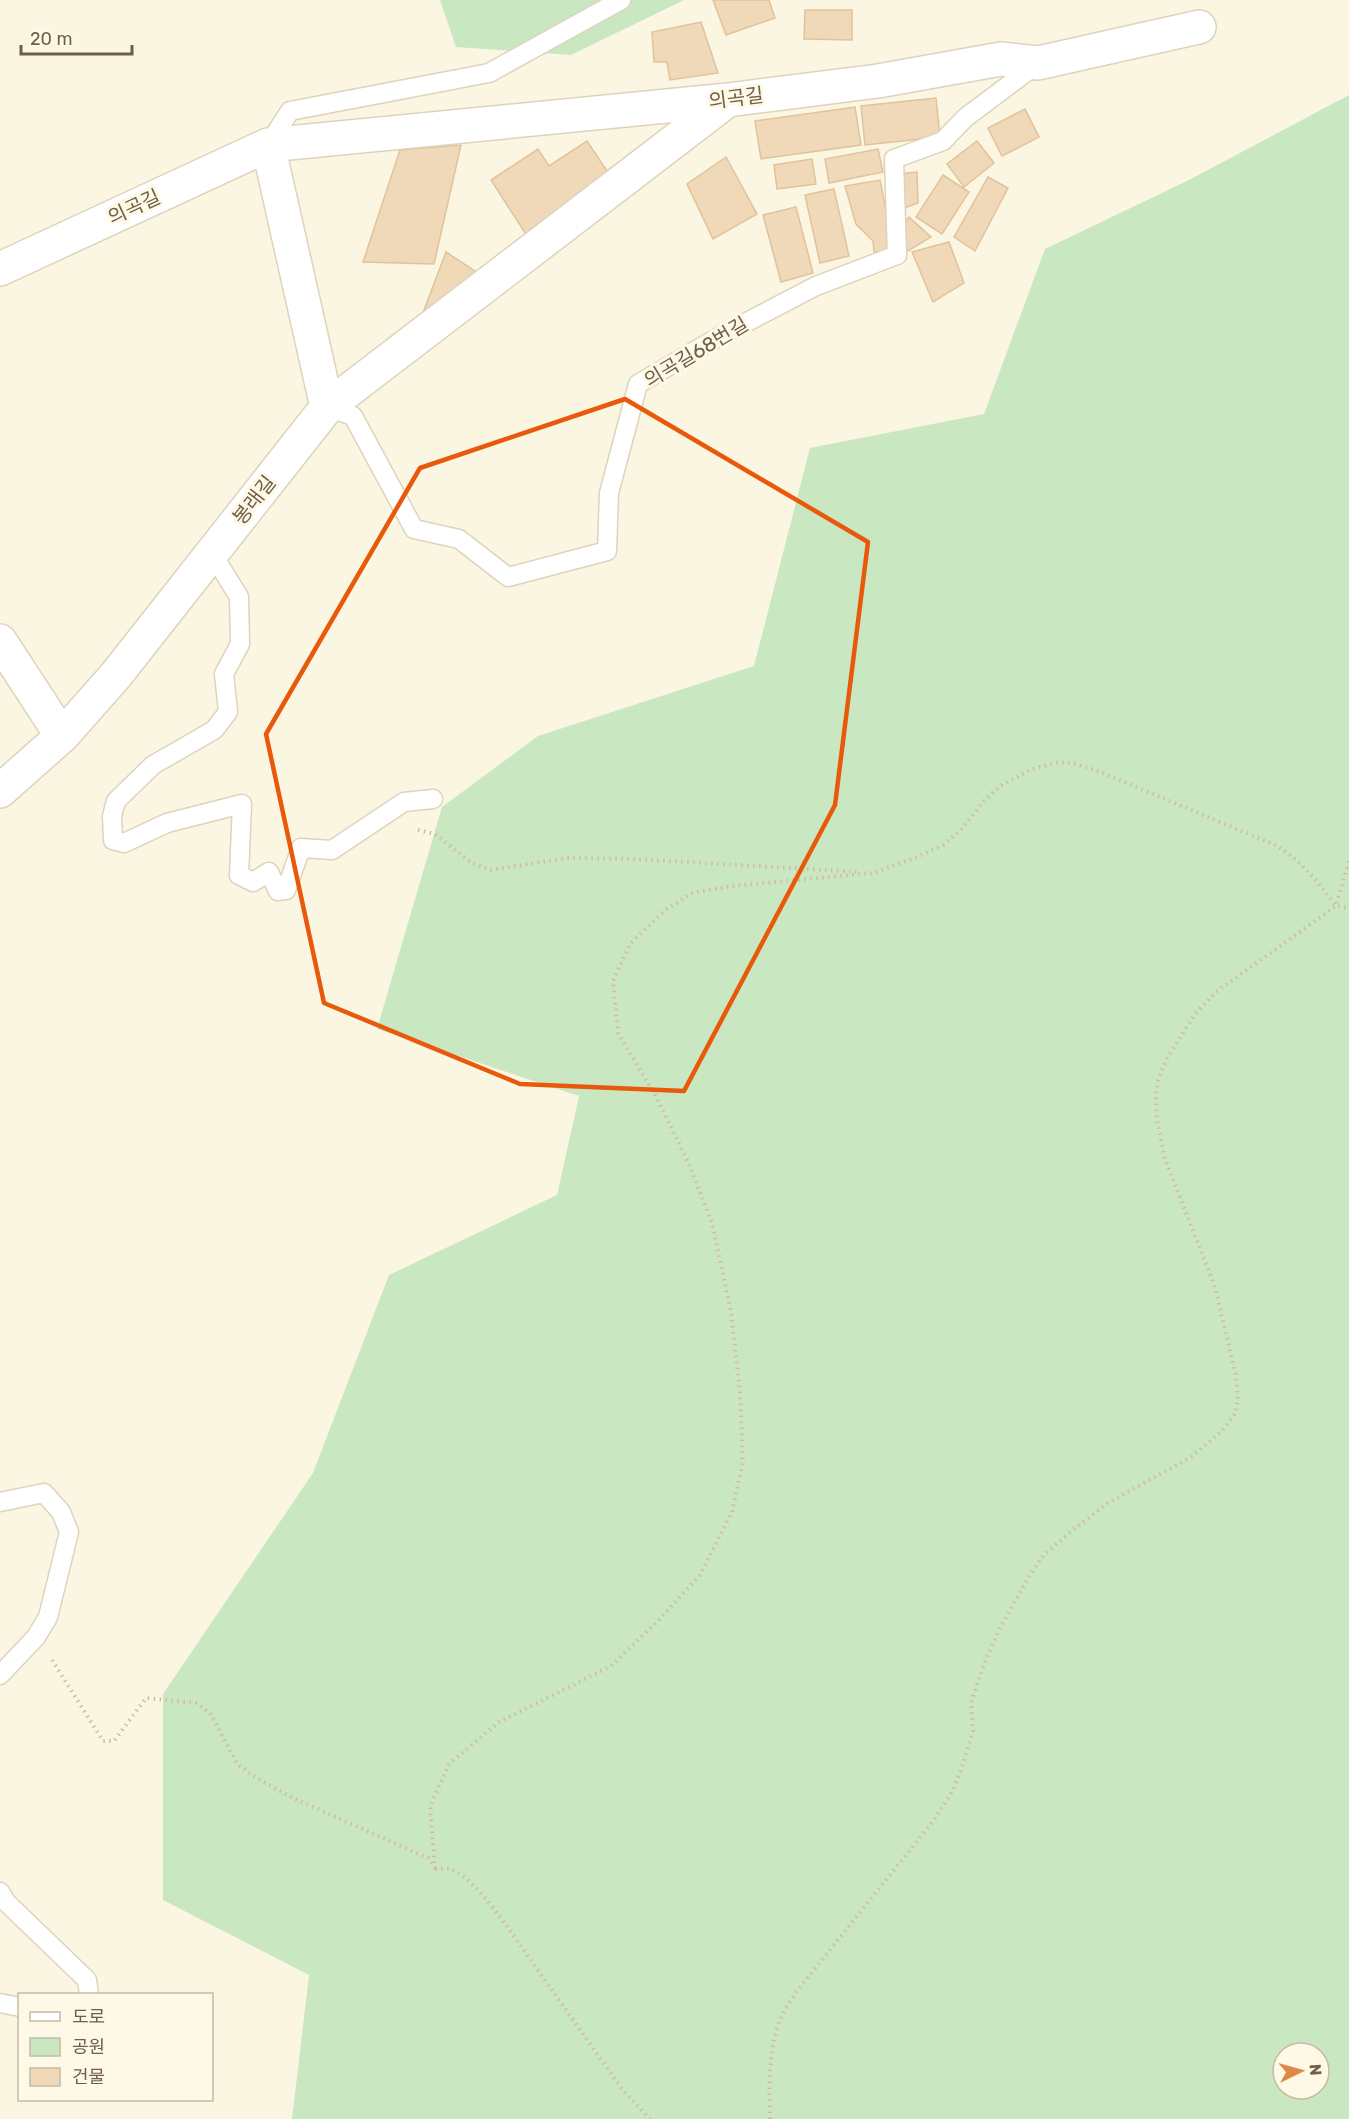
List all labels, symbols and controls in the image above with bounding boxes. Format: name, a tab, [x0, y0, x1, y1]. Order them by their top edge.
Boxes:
scale bar	[21, 18, 132, 56]
text: 20 m	[30, 28, 72, 50]
street label: 의곡길	[707, 83, 765, 113]
street label: 의곡길	[104, 184, 164, 230]
street label: 의곡길68번길	[640, 312, 752, 392]
street label: 봉래길	[228, 471, 280, 529]
legend	[18, 1993, 213, 2101]
text: 도로	[72, 2006, 105, 2028]
text: 공원	[72, 2036, 105, 2058]
north arrow	[1271, 2041, 1331, 2101]
text: N	[1305, 2063, 1325, 2076]
text: 건물	[72, 2066, 105, 2088]

